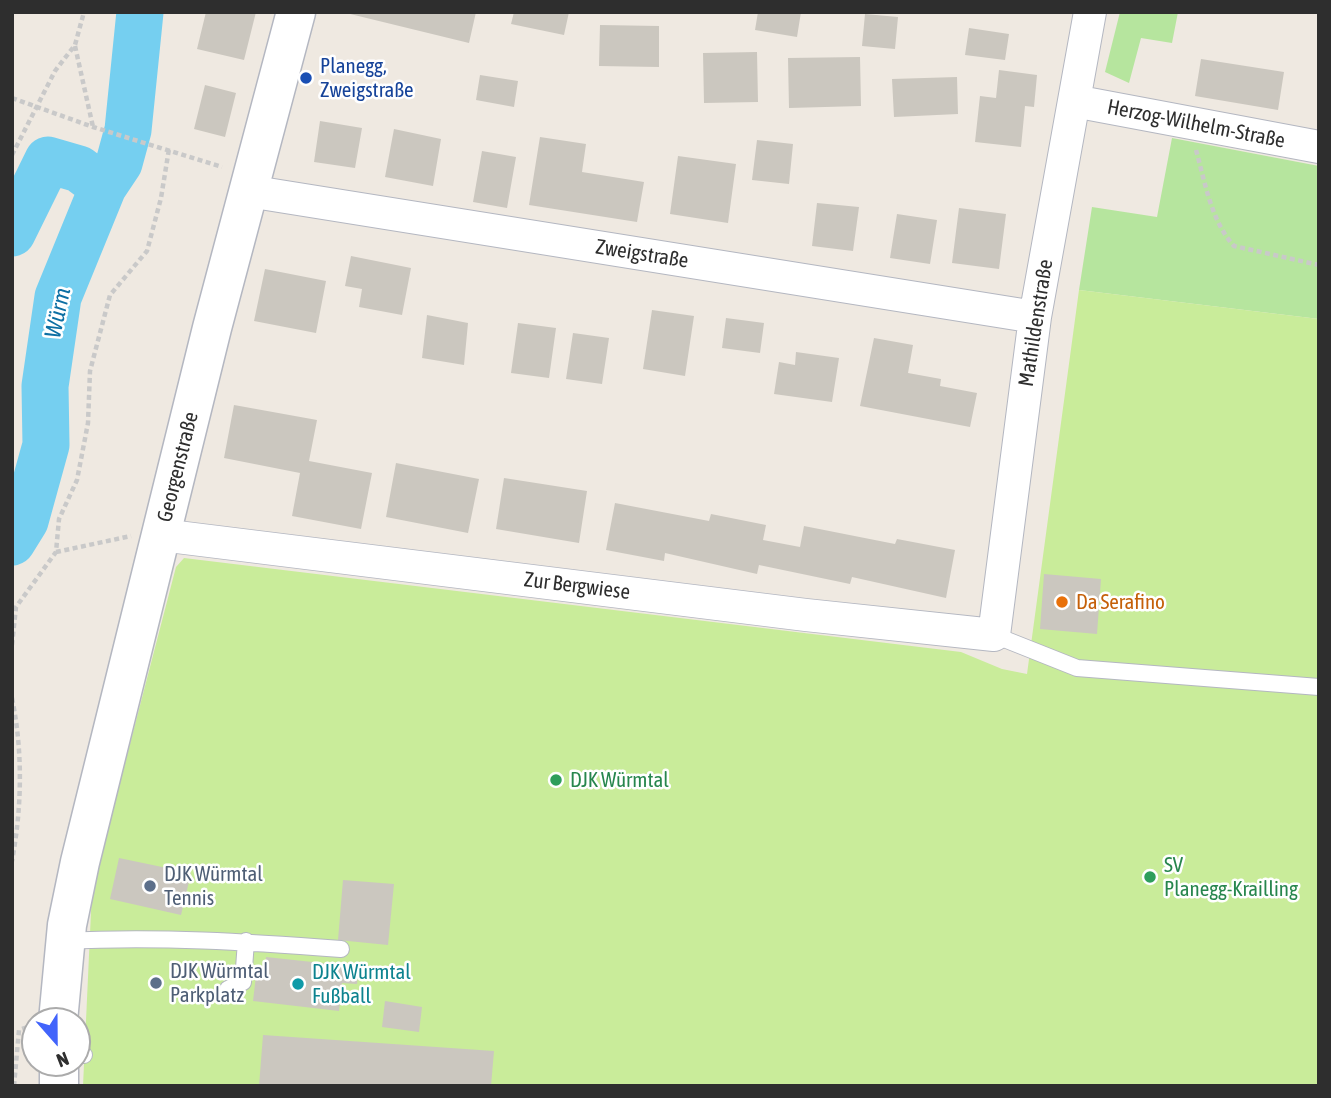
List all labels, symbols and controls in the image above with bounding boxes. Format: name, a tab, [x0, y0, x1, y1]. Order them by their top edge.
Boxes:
place label: Planegg, Zweigstraße	[320, 53, 414, 103]
marker: Planegg, Zweigstraße	[298, 70, 314, 86]
street label: Herzog-Wilhelm-Straße	[1105, 94, 1287, 154]
street label: Zweigstraße	[594, 234, 690, 274]
street label: Mathildenstraße	[1014, 258, 1058, 388]
water label: Würm	[39, 285, 77, 341]
street label: Georgenstraße	[152, 409, 204, 525]
street label: Zur Bergwiese	[523, 567, 631, 605]
place label: Da Serafino	[1076, 589, 1165, 615]
marker: Da Serafino	[1054, 594, 1070, 610]
place label: DJK Würmtal	[570, 767, 669, 793]
marker: DJK Würmtal	[548, 772, 564, 788]
place label: SV Planegg-Krailling	[1164, 852, 1298, 902]
place label: DJK Würmtal Tennis	[164, 861, 263, 911]
marker: SV Planegg-Krailling	[1142, 869, 1158, 885]
marker: DJK Würmtal Tennis	[142, 878, 158, 894]
place label: DJK Würmtal Parkplatz	[170, 958, 269, 1008]
place label: DJK Würmtal Fußball	[312, 959, 411, 1009]
marker: DJK Würmtal Parkplatz	[148, 975, 164, 991]
marker: DJK Würmtal Fußball	[290, 976, 306, 992]
north arrow	[21, 1007, 91, 1077]
text: N	[54, 1047, 72, 1072]

